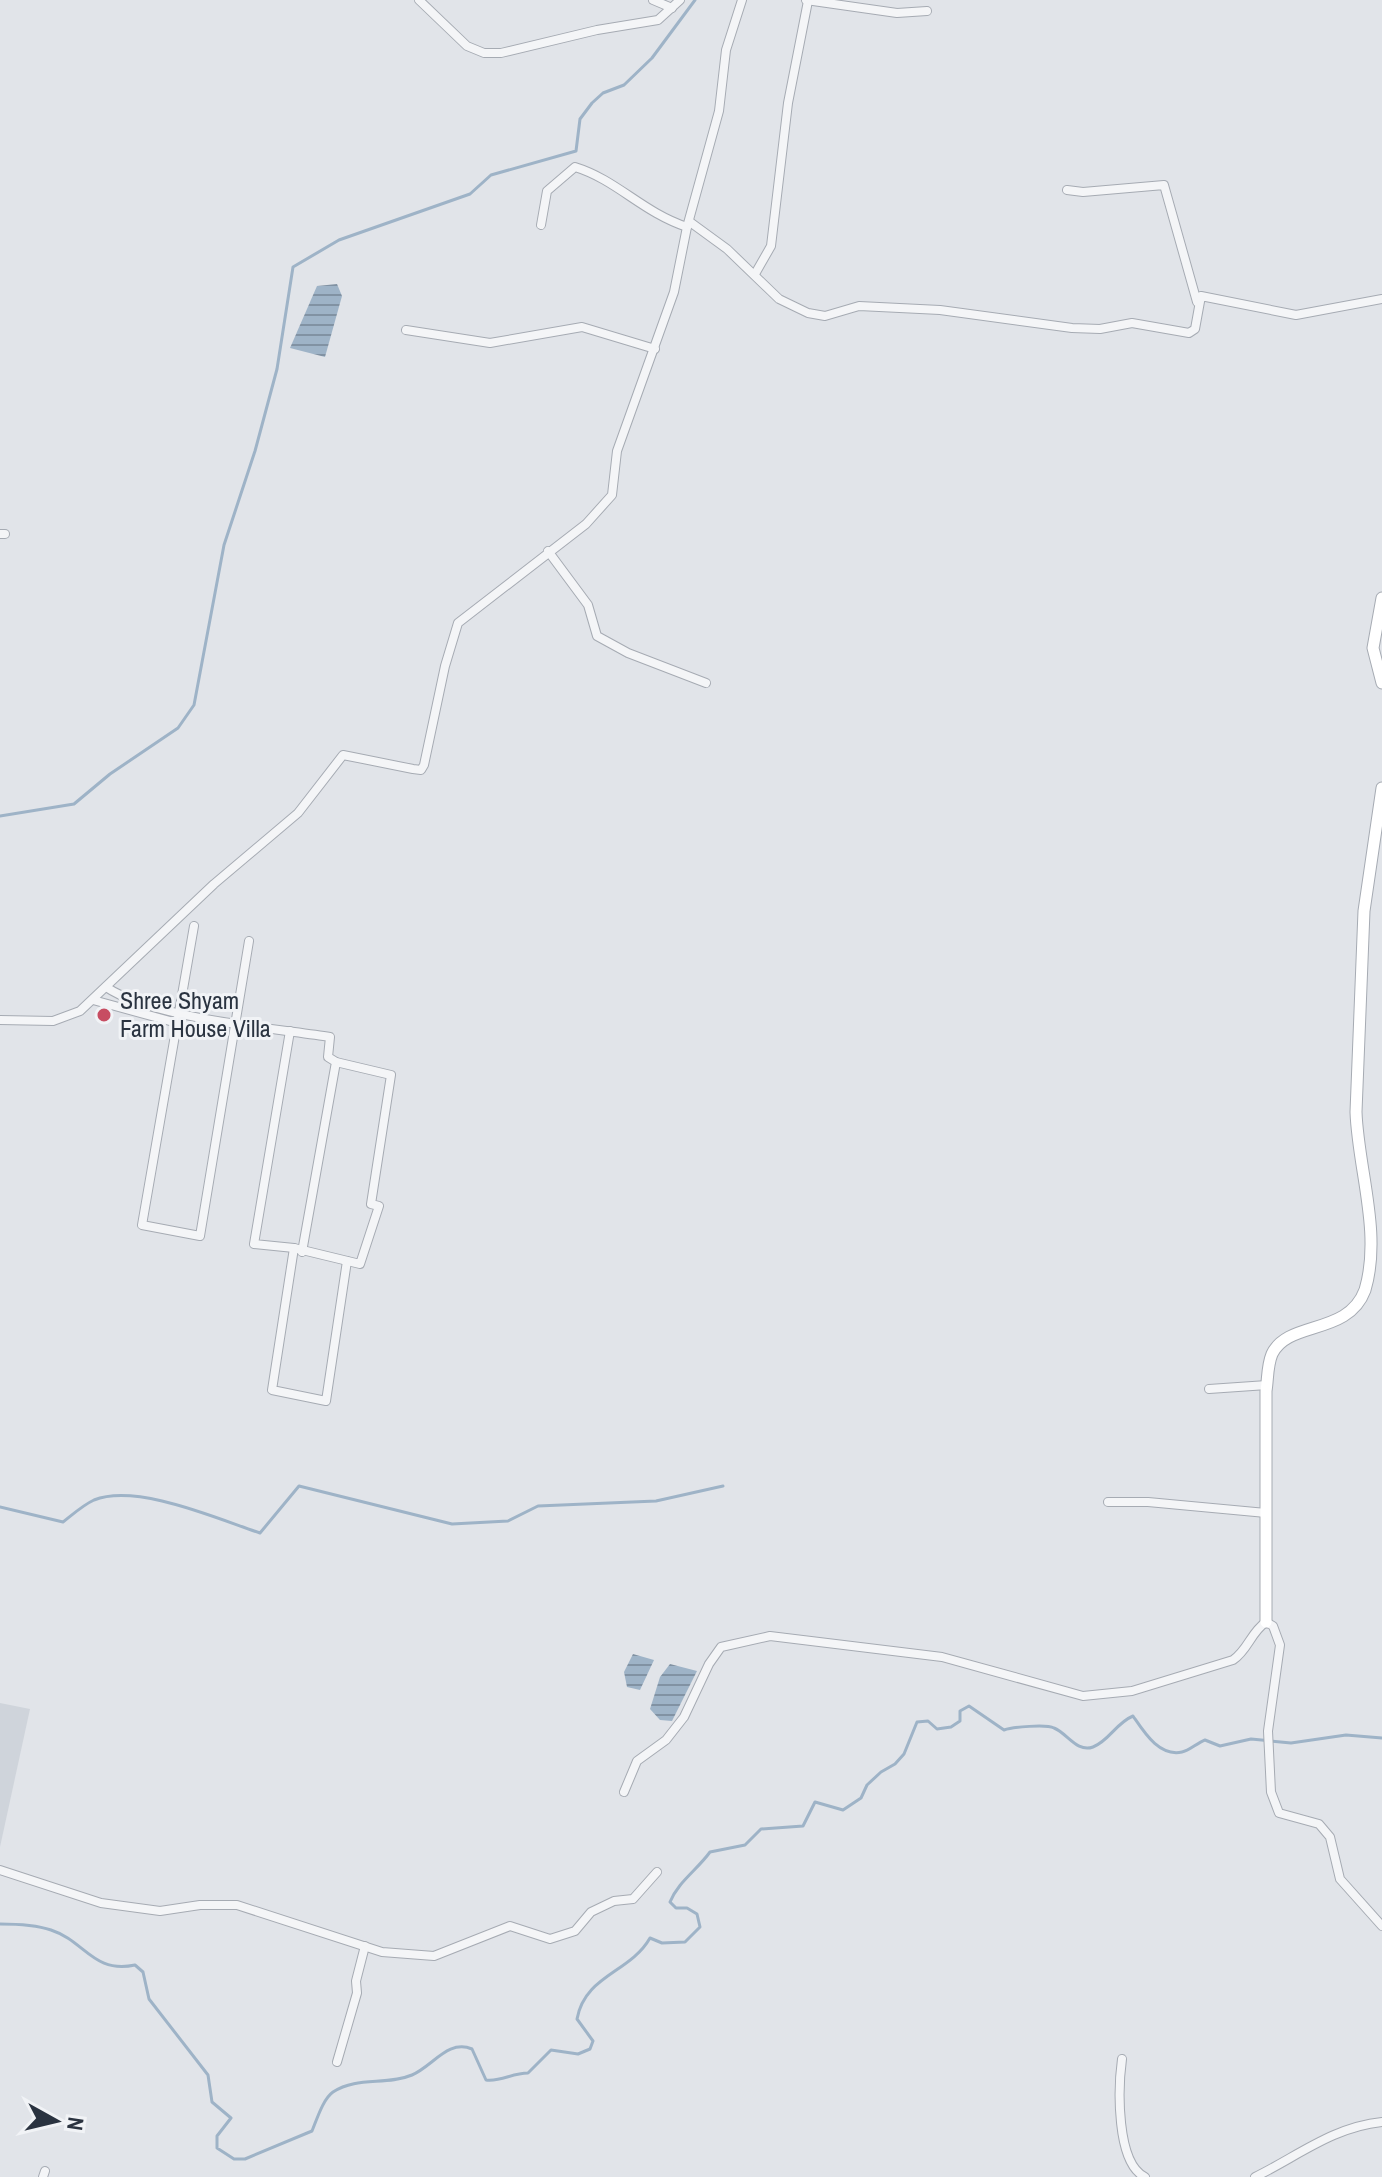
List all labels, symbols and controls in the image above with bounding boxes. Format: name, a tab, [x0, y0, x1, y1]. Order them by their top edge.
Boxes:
place label: Shree Shyam Farm House Villa	[120, 984, 271, 1044]
marker: Shree Shyam Farm House Villa	[95, 1006, 113, 1024]
north arrow	[16, 2081, 96, 2161]
text: N	[60, 2115, 92, 2132]

